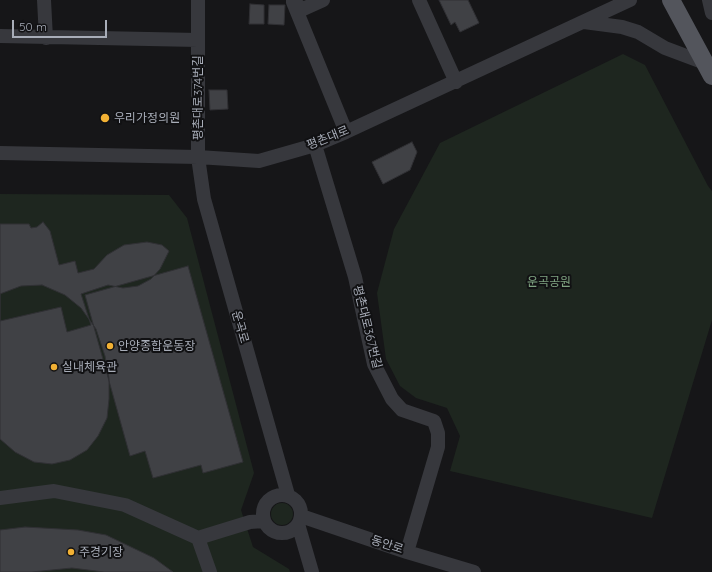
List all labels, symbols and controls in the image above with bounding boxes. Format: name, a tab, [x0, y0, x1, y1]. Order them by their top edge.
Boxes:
scale bar	[14, 12, 109, 38]
text: 50 m	[19, 19, 47, 34]
street label: 평촌대로374번길	[191, 56, 205, 140]
place label: 우리가정의원	[114, 111, 180, 125]
marker: 우리가정의원	[99, 112, 111, 124]
street label: 평촌대로	[305, 123, 351, 153]
park label: 운곡공원	[527, 275, 571, 289]
street label: 평촌대로367번길	[350, 284, 384, 370]
street label: 운곡로	[229, 309, 251, 345]
place label: 안양종합운동장	[118, 339, 195, 353]
marker: 안양종합운동장	[105, 341, 115, 351]
place label: 실내체육관	[62, 360, 117, 374]
marker: 실내체육관	[49, 362, 59, 372]
street label: 동안로	[369, 533, 405, 557]
place label: 주경기장	[79, 545, 123, 559]
marker: 주경기장	[66, 547, 76, 557]

